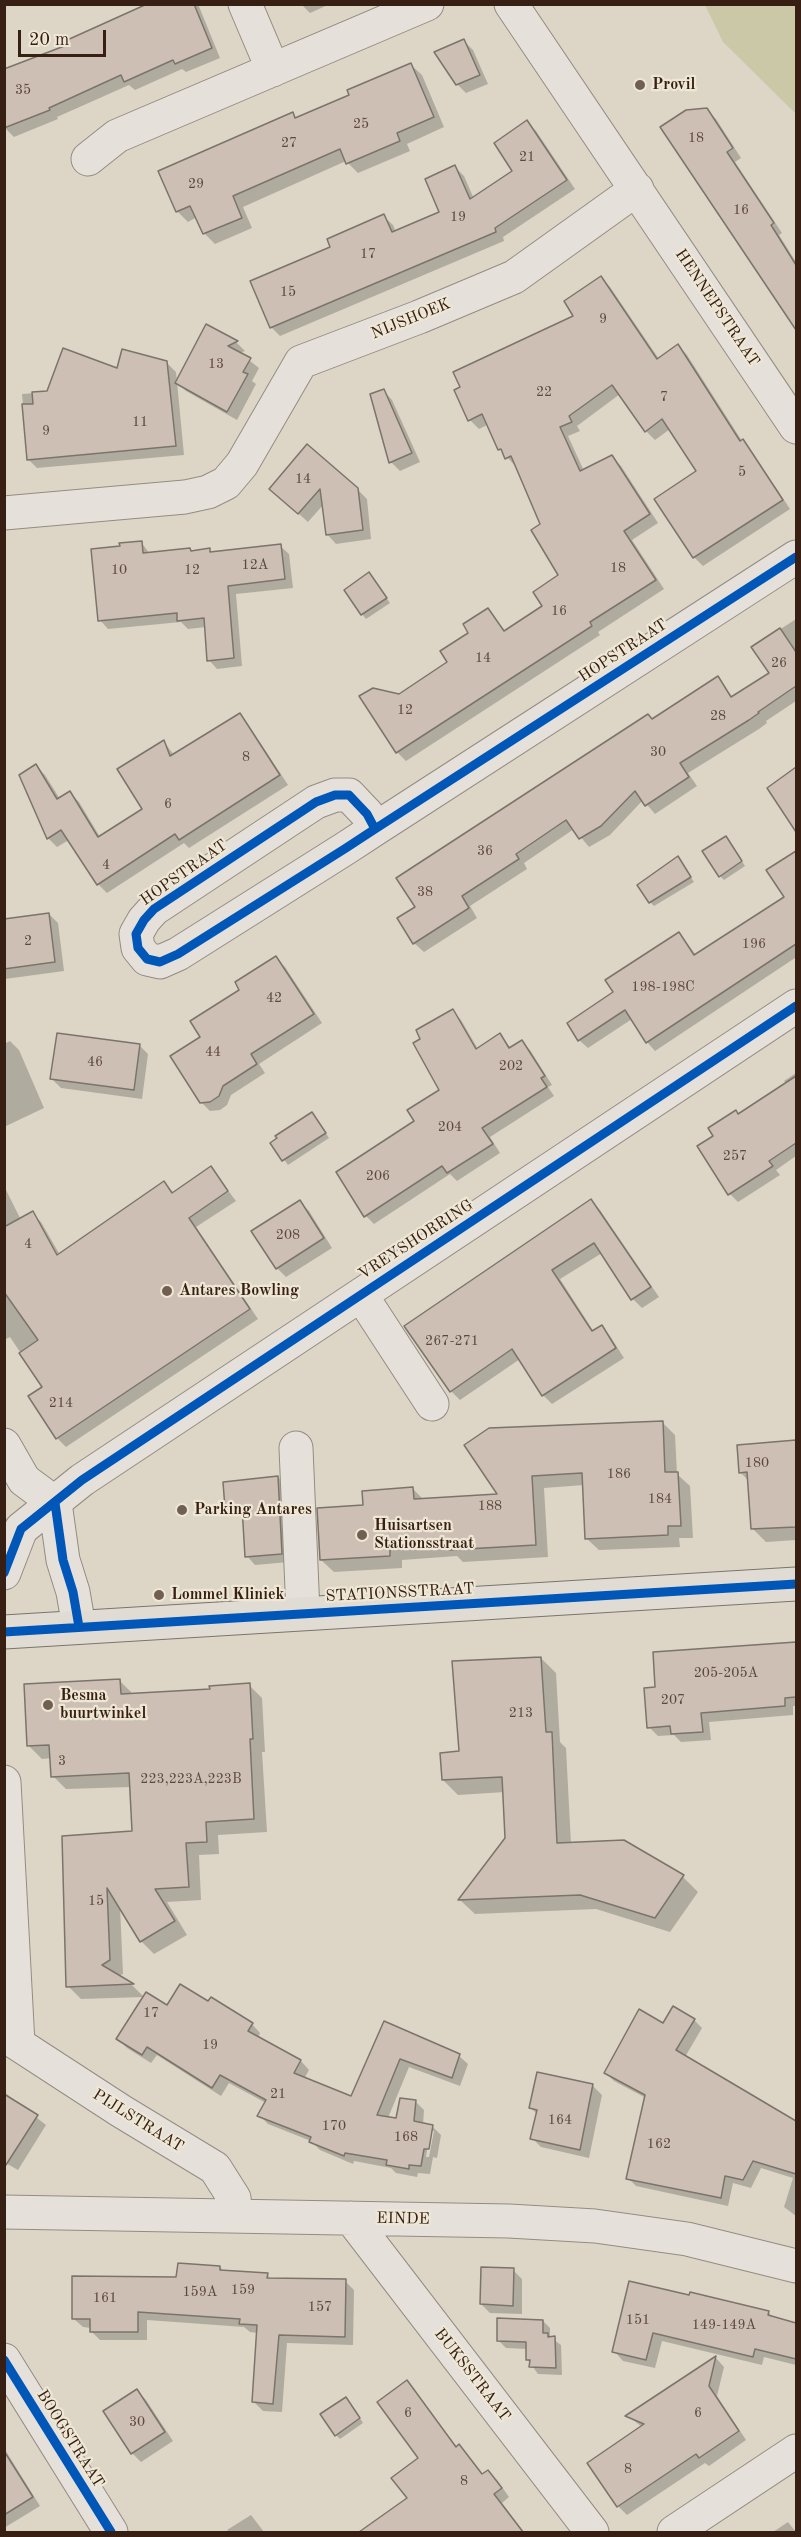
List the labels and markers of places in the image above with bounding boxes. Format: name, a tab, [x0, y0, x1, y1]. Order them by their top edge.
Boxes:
place label: Provil	[652, 75, 695, 95]
marker: Provil	[633, 78, 647, 92]
place label: Antares Bowling	[179, 1281, 299, 1301]
marker: Antares Bowling	[160, 1284, 174, 1298]
place label: Parking Antares	[194, 1500, 312, 1520]
marker: Parking Antares	[175, 1503, 189, 1517]
place label: Huisartsen Stationsstraat	[374, 1516, 474, 1554]
marker: Huisartsen Stationsstraat	[355, 1528, 369, 1542]
place label: Lommel Kliniek	[171, 1585, 284, 1605]
marker: Lommel Kliniek	[152, 1588, 166, 1602]
place label: Besma buurtwinkel	[60, 1686, 146, 1724]
marker: Besma buurtwinkel	[41, 1698, 55, 1712]

